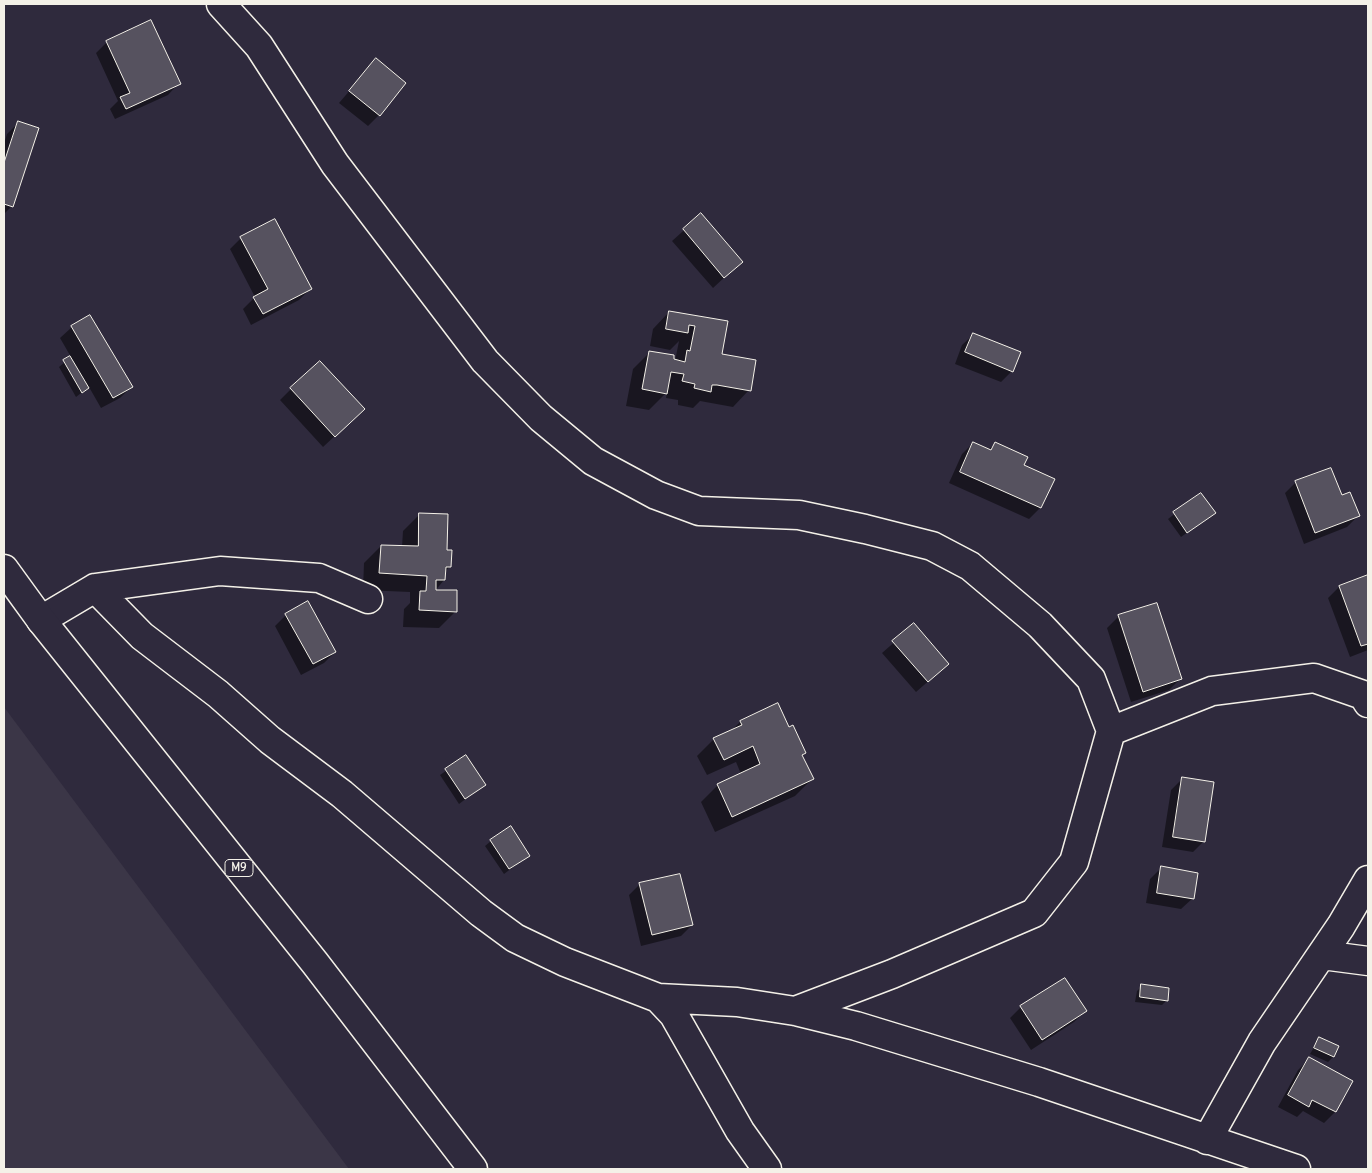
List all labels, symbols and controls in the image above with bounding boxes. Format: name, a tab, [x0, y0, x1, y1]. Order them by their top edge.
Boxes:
road number: M9	[225, 860, 253, 876]

